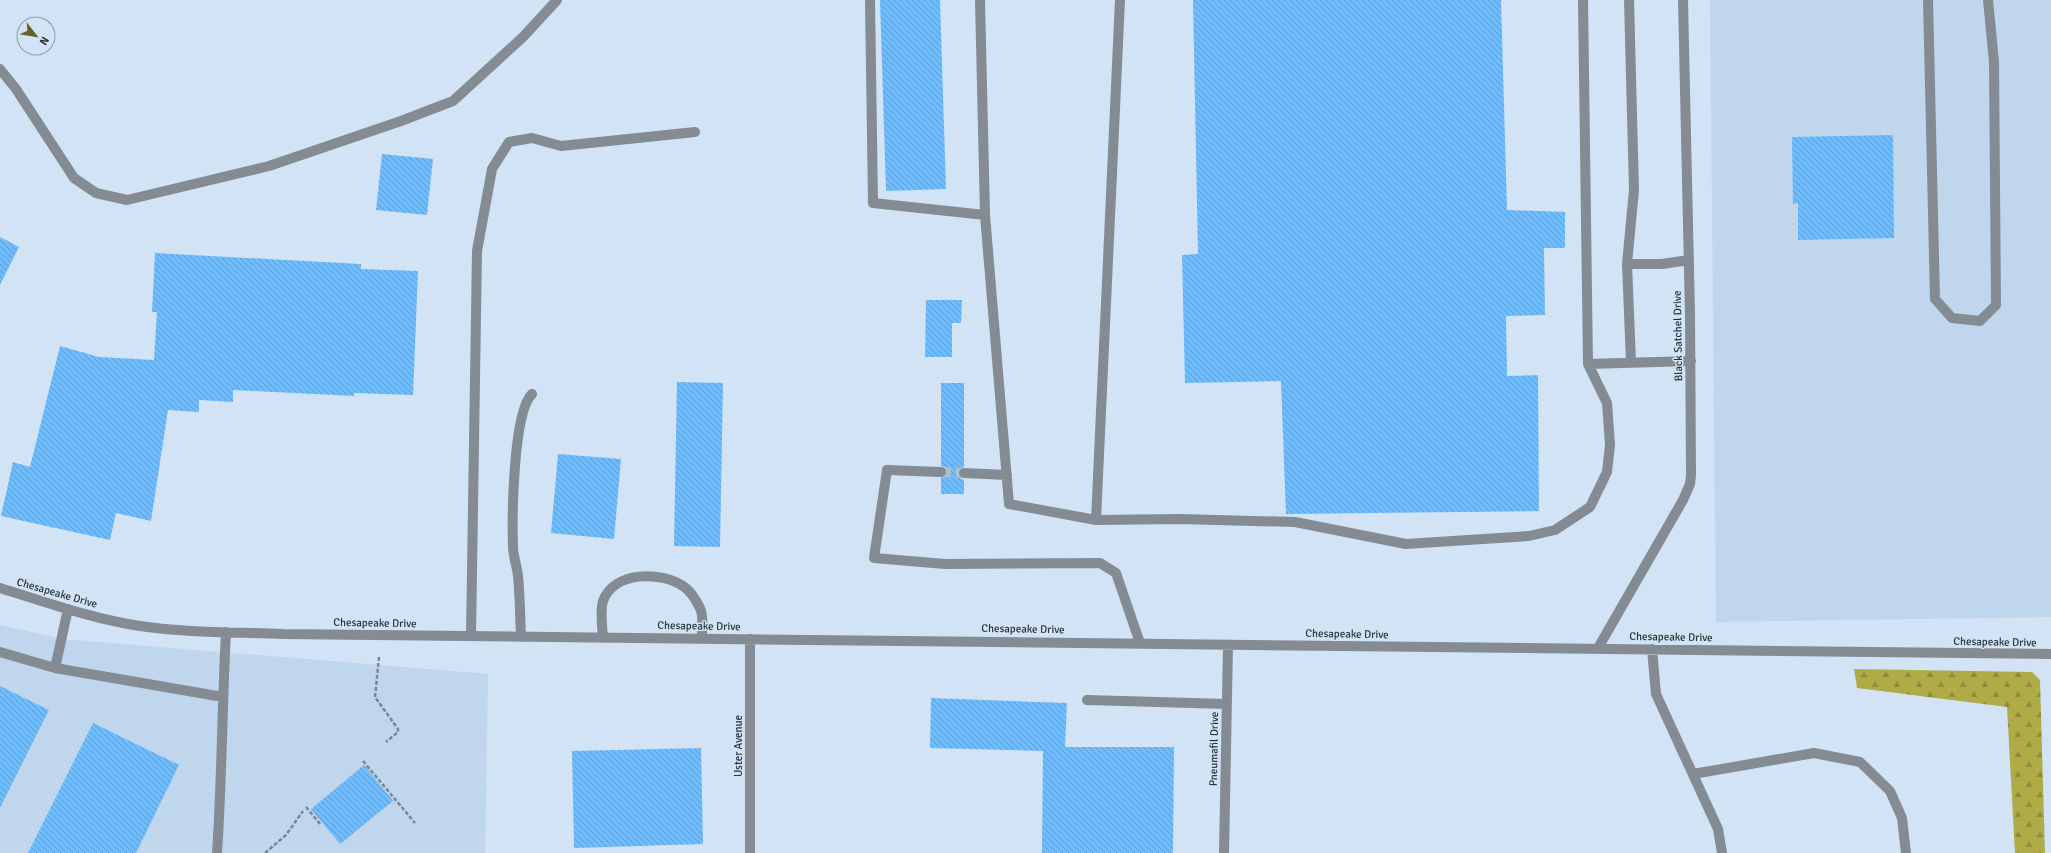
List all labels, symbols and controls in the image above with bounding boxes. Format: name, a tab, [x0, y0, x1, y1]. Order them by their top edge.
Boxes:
north arrow	[16, 16, 56, 56]
text: N	[37, 34, 52, 48]
street label: Black Satchel Drive	[1671, 290, 1685, 382]
street label: Chesapeake Drive	[15, 575, 99, 611]
street label: Chesapeake Drive	[333, 616, 417, 630]
street label: Chesapeake Drive	[657, 619, 741, 633]
street label: Chesapeake Drive	[981, 622, 1065, 636]
street label: Chesapeake Drive	[1305, 627, 1389, 641]
street label: Chesapeake Drive	[1629, 630, 1713, 644]
street label: Chesapeake Drive	[1953, 635, 2037, 649]
street label: Pneumafil Drive	[1207, 712, 1221, 786]
street label: Uster Avenue	[732, 715, 745, 777]

